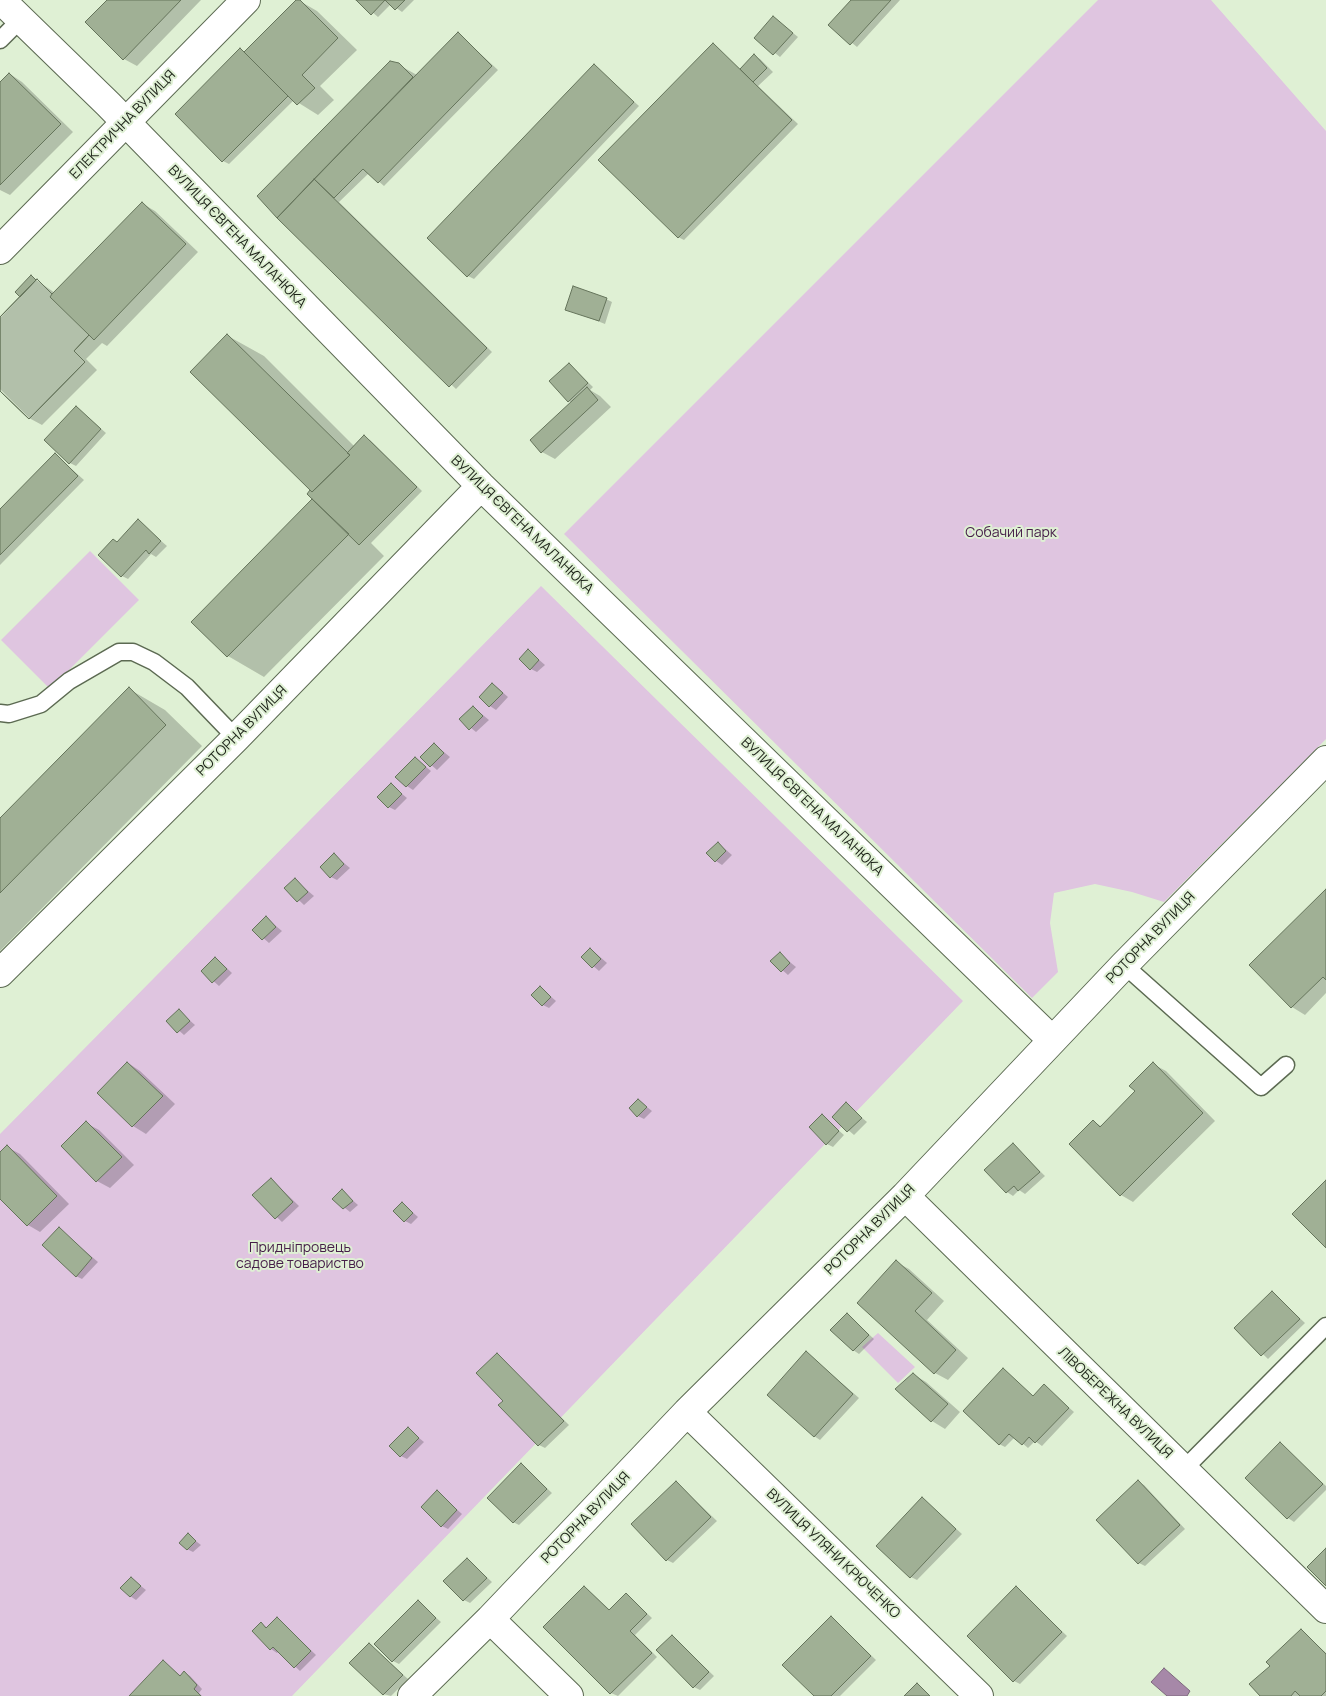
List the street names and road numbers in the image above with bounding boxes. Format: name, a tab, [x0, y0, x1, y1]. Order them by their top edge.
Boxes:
street label: ЕЛЕКТРИЧНА ВУЛИЦЯ	[67, 67, 179, 183]
street label: ВУЛИЦЯ ЄВГЕНА МАЛАНЮКА	[164, 162, 310, 312]
street label: ВУЛИЦЯ ЄВГЕНА МАЛАНЮКА	[447, 452, 597, 598]
street label: РОТОРНА ВУЛИЦЯ	[193, 682, 291, 780]
street label: ВУЛИЦЯ ЄВГЕНА МАЛАНЮКА	[737, 734, 887, 880]
street label: РОТОРНА ВУЛИЦЯ	[1103, 889, 1199, 987]
street label: РОТОРНА ВУЛИЦЯ	[821, 1181, 919, 1279]
street label: ЛІВОБЕРЕЖНА ВУЛИЦЯ	[1054, 1344, 1176, 1462]
street label: РОТОРНА ВУЛИЦЯ	[538, 1469, 634, 1567]
street label: ВУЛИЦЯ УЛЯНИ КРЮЧЕНКО	[763, 1486, 903, 1622]

